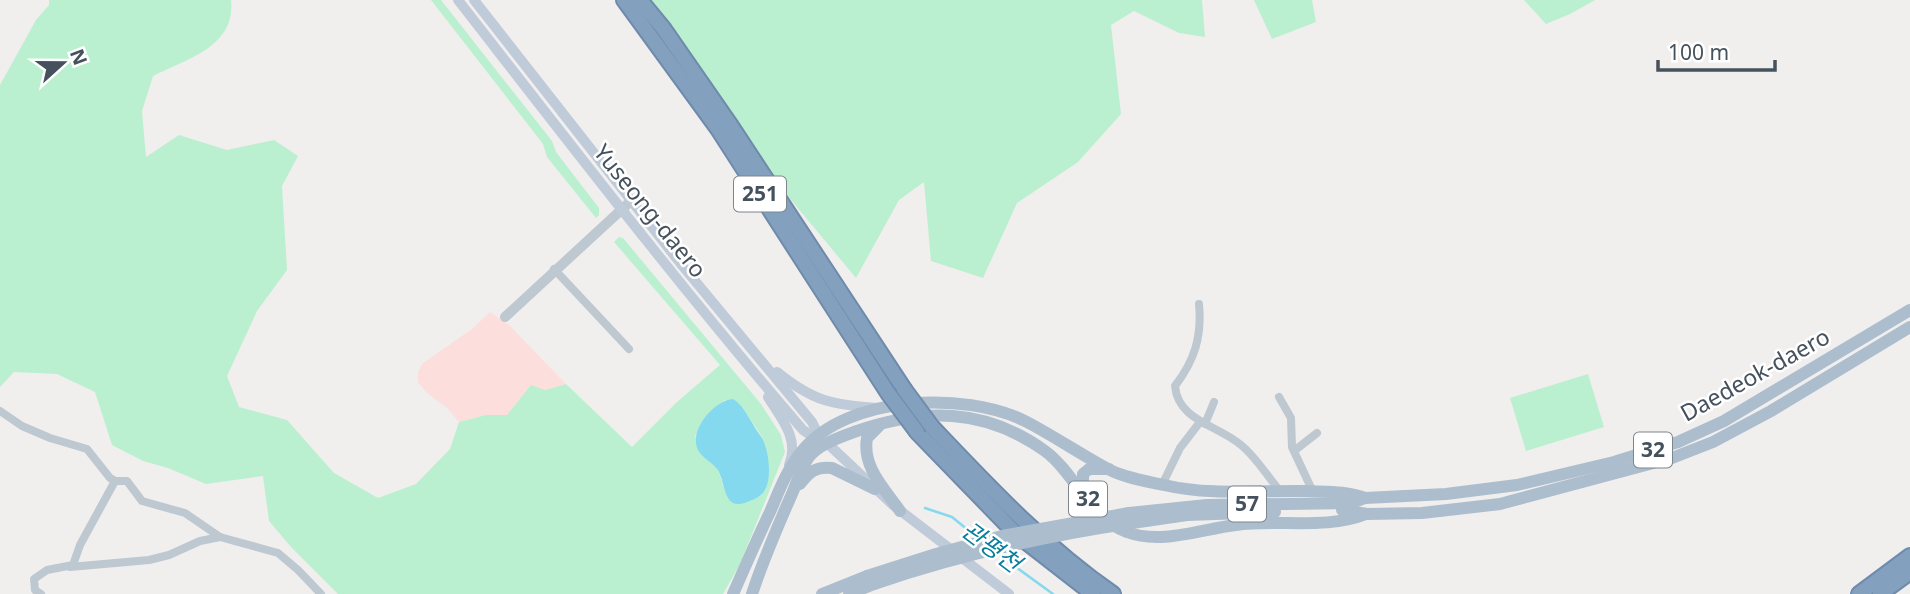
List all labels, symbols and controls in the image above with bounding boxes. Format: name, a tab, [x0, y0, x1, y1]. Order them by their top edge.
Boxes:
north arrow	[28, 28, 98, 98]
scale bar	[1658, 28, 1775, 72]
text: 100 m	[1668, 38, 1729, 66]
text: N	[64, 45, 94, 69]
street label: Yuseong-daero	[587, 137, 715, 284]
road number: 251	[734, 176, 786, 212]
street label: Daedeok-daero	[1674, 320, 1835, 428]
road number: 32	[1634, 433, 1672, 468]
road number: 32	[1069, 482, 1107, 516]
road number: 57	[1228, 486, 1266, 522]
water label: 관평천	[956, 513, 1031, 581]

